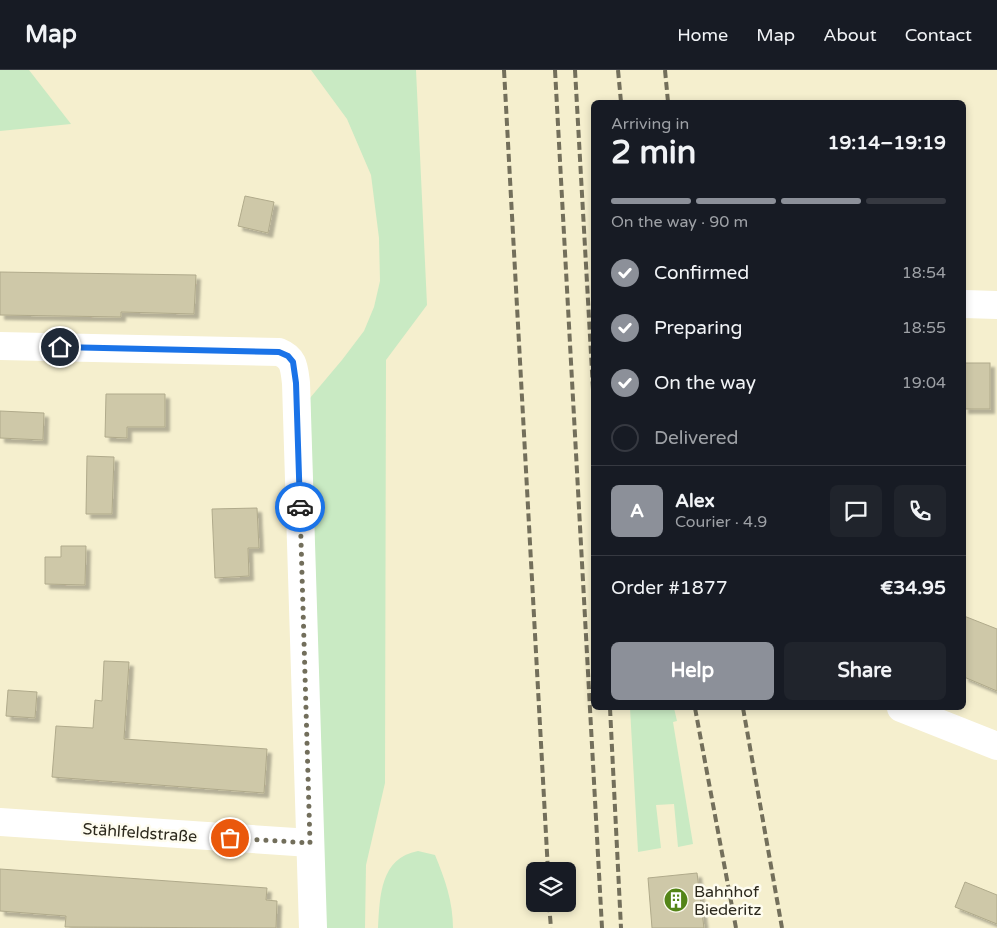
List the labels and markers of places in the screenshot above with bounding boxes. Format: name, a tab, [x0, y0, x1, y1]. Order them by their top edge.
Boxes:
pin	[39, 326, 81, 368]
pin	[209, 817, 251, 859]
place label: Bahnhof Biederitz	[694, 882, 761, 920]
building icon: Bahnhof Biederitz	[663, 887, 689, 913]

